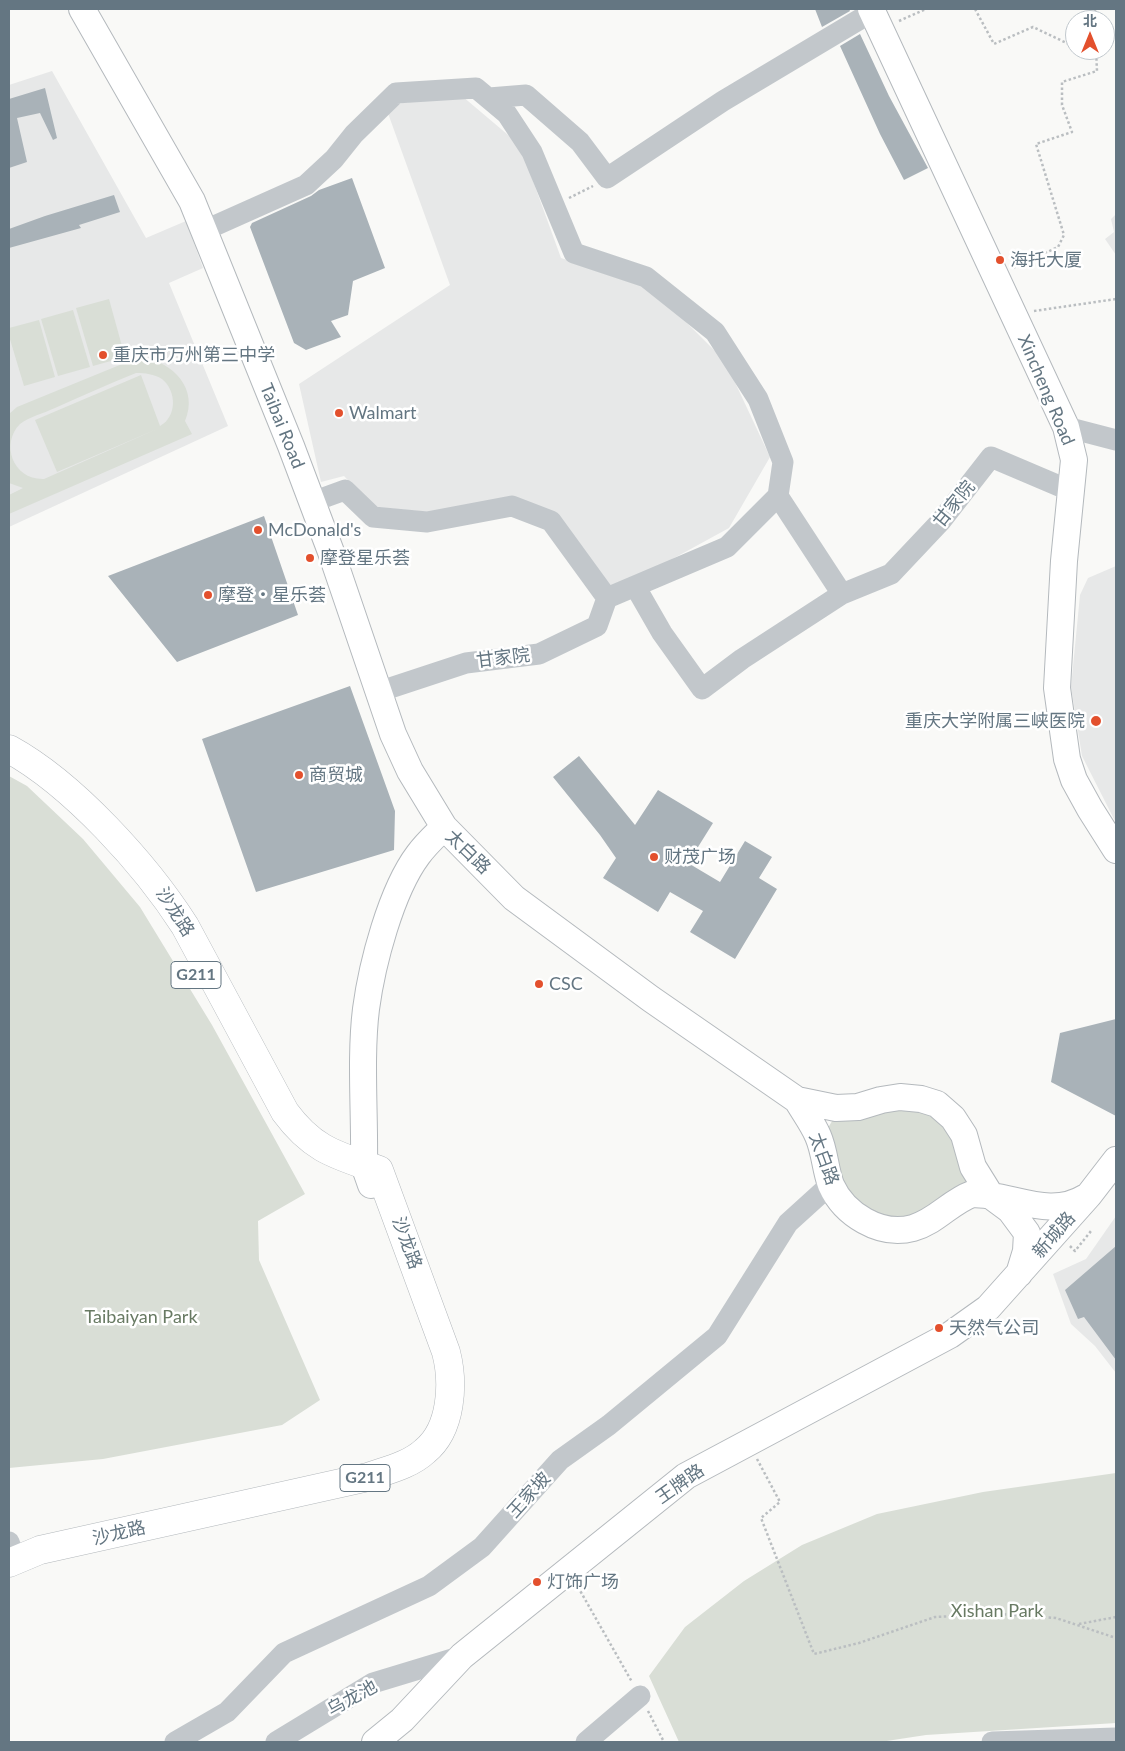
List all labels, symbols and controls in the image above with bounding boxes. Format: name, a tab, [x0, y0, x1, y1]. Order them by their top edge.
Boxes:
north arrow	[1065, 10, 1115, 60]
text: 北	[1083, 12, 1097, 29]
place label: 海托大厦	[1010, 249, 1082, 271]
marker: 海托大厦	[994, 254, 1006, 266]
street label: Xincheng Road	[1013, 331, 1079, 449]
place label: 重庆市万州第三中学	[113, 344, 275, 366]
marker: 重庆市万州第三中学	[97, 349, 109, 361]
street label: Taibai Road	[255, 380, 309, 472]
place label: Walmart	[349, 402, 417, 424]
marker: Walmart	[333, 407, 345, 419]
street label: 甘家院	[929, 476, 979, 532]
place label: McDonald's	[268, 519, 361, 541]
marker: McDonald's	[252, 524, 264, 536]
place label: 摩登星乐荟	[320, 547, 410, 569]
marker: 摩登星乐荟	[304, 552, 316, 564]
place label: 摩登・星乐荟	[218, 584, 326, 606]
marker: 摩登・星乐荟	[202, 589, 214, 601]
street label: 甘家院	[475, 644, 531, 672]
place label: 重庆大学附属三峡医院	[905, 710, 1085, 732]
marker: 重庆大学附属三峡医院	[1089, 714, 1103, 728]
place label: 商贸城	[309, 764, 363, 786]
marker: 商贸城	[293, 769, 305, 781]
street label: 太白路	[441, 825, 495, 879]
place label: 财茂广场	[664, 846, 736, 868]
marker: 财茂广场	[648, 851, 660, 863]
street label: 沙龙路	[151, 883, 199, 941]
road number: G211	[171, 962, 221, 988]
place label: CSC	[549, 973, 583, 995]
marker: CSC	[533, 978, 545, 990]
street label: 太白路	[805, 1130, 843, 1188]
street label: 新城路	[1028, 1208, 1080, 1262]
street label: 沙龙路	[388, 1214, 426, 1272]
park label: Taibaiyan Park	[84, 1306, 198, 1328]
place label: 天然气公司	[949, 1317, 1039, 1339]
marker: 天然气公司	[933, 1322, 945, 1334]
street label: 王牌路	[652, 1460, 708, 1508]
road number: G211	[340, 1465, 390, 1492]
street label: 王家坡	[503, 1468, 555, 1522]
street label: 沙龙路	[90, 1516, 148, 1550]
place label: 灯饰广场	[547, 1571, 619, 1593]
marker: 灯饰广场	[531, 1576, 543, 1588]
park label: Xishan Park	[951, 1600, 1043, 1622]
street label: 乌龙池	[323, 1675, 381, 1721]

